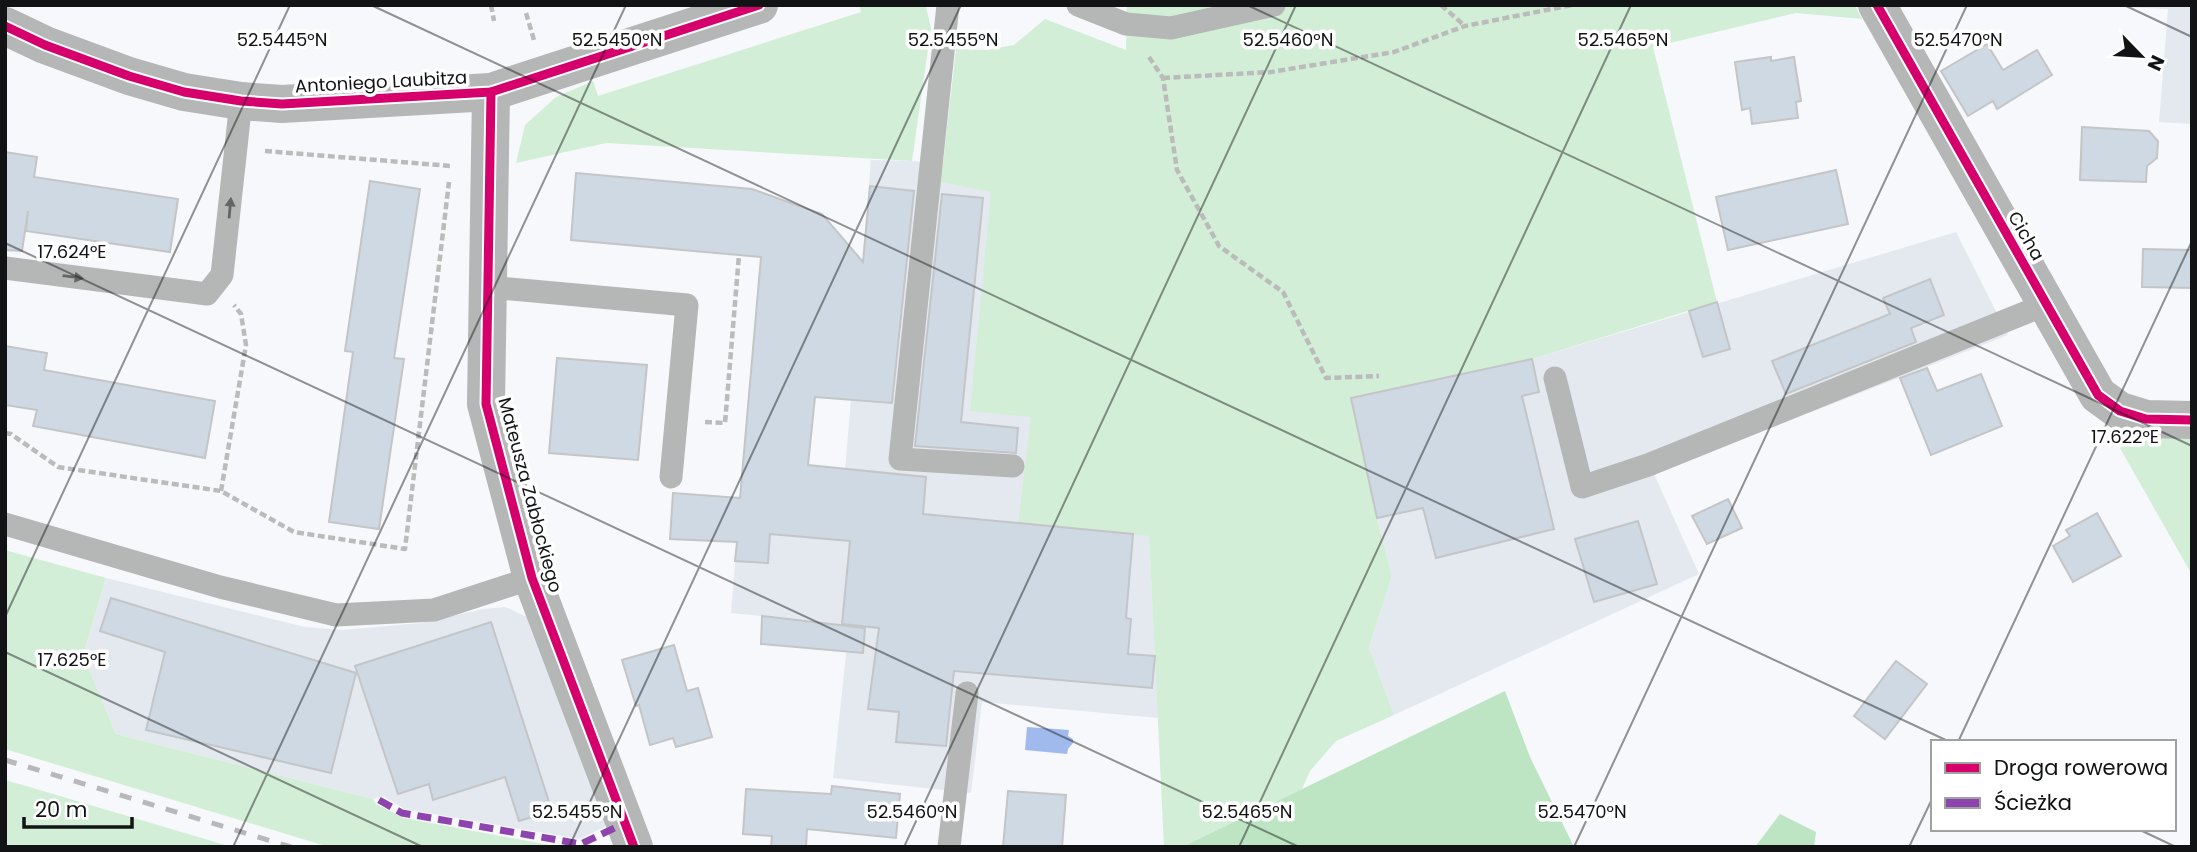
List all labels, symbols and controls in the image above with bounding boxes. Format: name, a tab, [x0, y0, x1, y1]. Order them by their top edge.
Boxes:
north arrow	[2106, 21, 2176, 91]
text: 52.5445°N	[237, 27, 327, 52]
text: 52.5450°N	[572, 27, 662, 52]
text: 52.5455°N	[908, 27, 998, 52]
text: 52.5460°N	[1243, 27, 1333, 52]
text: 52.5465°N	[1578, 27, 1668, 52]
text: 52.5470°N	[1913, 27, 2003, 52]
text: N	[2141, 51, 2171, 75]
street label: Antoniego Laubitza	[294, 65, 468, 98]
one-way arrow	[225, 197, 236, 219]
street label: Cicha	[2002, 207, 2050, 265]
text: 17.624°E	[37, 239, 107, 264]
one-way arrow	[62, 271, 84, 282]
street label: Mateusza Zabłockiego	[492, 395, 569, 595]
text: 17.622°E	[2091, 424, 2159, 449]
text: 17.625°E	[37, 647, 107, 672]
legend	[1931, 740, 2176, 831]
text: Droga rowerowa	[1994, 753, 2168, 782]
scale bar	[24, 786, 133, 830]
text: Ścieżka	[1994, 788, 2072, 817]
text: 20 m	[35, 795, 88, 824]
text: 52.5455°N	[532, 799, 622, 824]
text: 52.5460°N	[867, 799, 957, 824]
text: 52.5465°N	[1202, 799, 1292, 824]
text: 52.5470°N	[1537, 799, 1627, 824]

